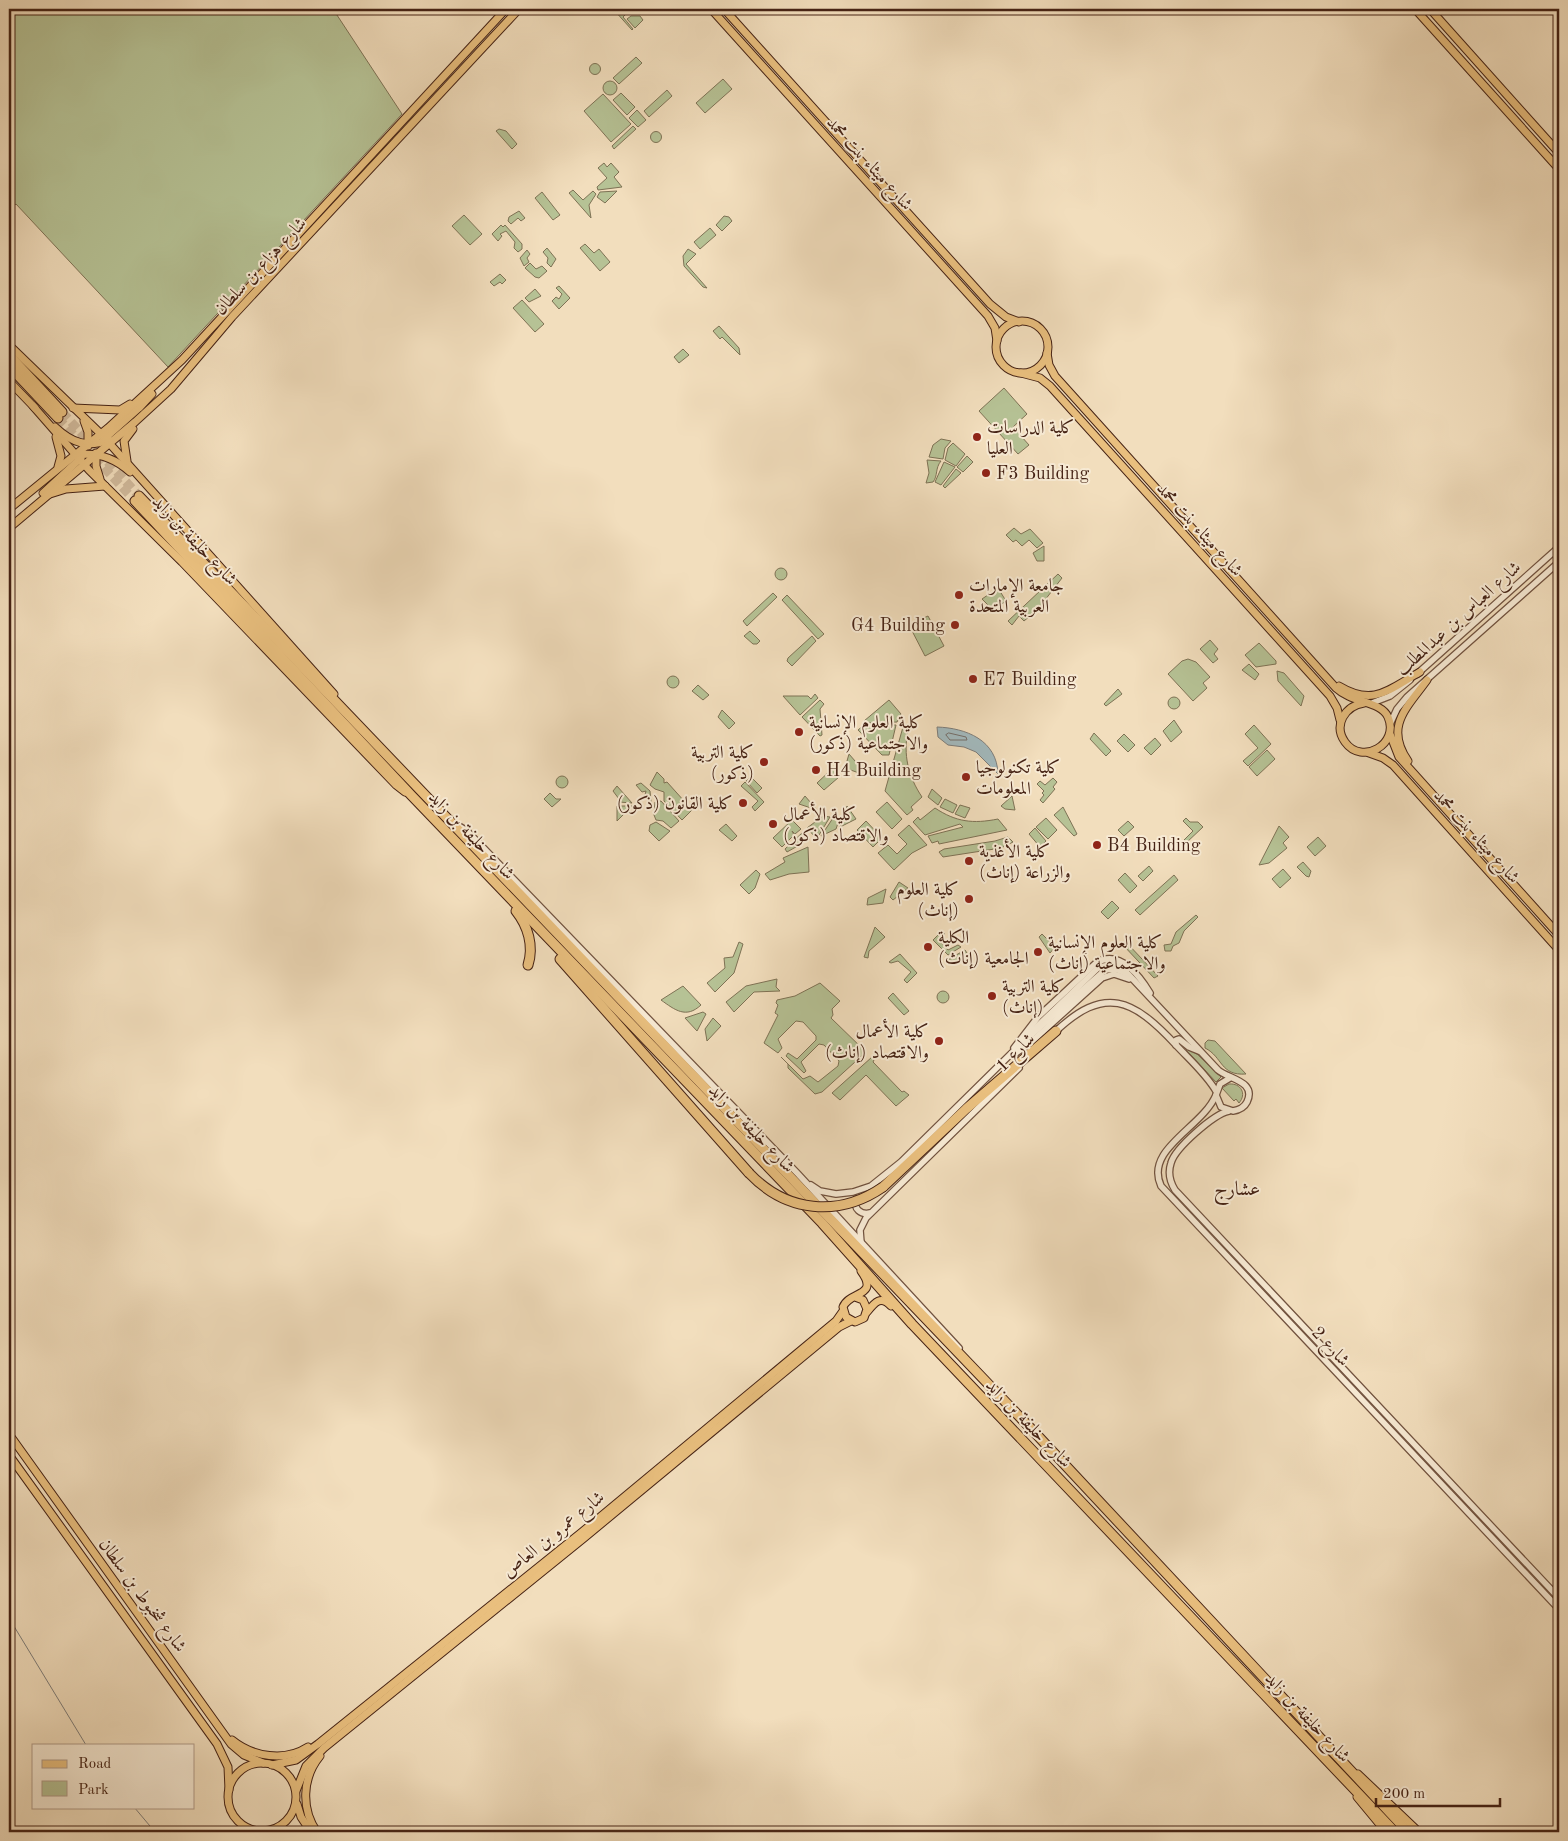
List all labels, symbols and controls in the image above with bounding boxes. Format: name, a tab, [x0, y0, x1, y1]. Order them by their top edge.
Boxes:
street label: شارع ميثاء بنت محمد	[819, 113, 916, 217]
street label: شارع هزاع بن سلطان	[211, 215, 314, 322]
place label: كلية الدراسات العليا	[987, 418, 1075, 458]
marker: كلية الدراسات العليا	[971, 431, 983, 443]
place label: F3 Building	[996, 465, 1089, 483]
marker: F3 Building	[980, 467, 992, 479]
street label: شارع ميثاء بنت محمد	[1149, 479, 1246, 583]
street label: شارع خليفة بن زايد	[145, 492, 240, 592]
street label: شارع العباس بن عبدالمطلب	[1393, 558, 1528, 683]
place label: جامعة الإمارات العربية المتحدة	[969, 577, 1064, 618]
marker: جامعة الإمارات العربية المتحدة	[953, 589, 965, 601]
place label: G4 Building	[851, 617, 945, 635]
marker: G4 Building	[949, 619, 961, 631]
place label: E7 Building	[983, 671, 1077, 689]
marker: E7 Building	[967, 673, 979, 685]
place label: كلية العلوم الإنسانية والاجتماعية (ذكور)	[809, 713, 928, 754]
marker: كلية العلوم الإنسانية والاجتماعية (ذكور)	[793, 726, 805, 738]
place label: كلية التربية (ذكور)	[691, 743, 754, 784]
marker: كلية التربية (ذكور)	[758, 756, 770, 768]
place label: كلية تكنولوجيا المعلومات	[976, 758, 1061, 798]
place label: H4 Building	[826, 762, 921, 780]
marker: H4 Building	[810, 764, 822, 776]
marker: كلية تكنولوجيا المعلومات	[960, 771, 972, 783]
street label: شارع ميثاء بنت محمد	[1426, 786, 1523, 890]
street label: شارع خليفة بن زايد	[421, 788, 518, 887]
place label: كلية القانون (ذكور)	[617, 794, 733, 814]
marker: كلية القانون (ذكور)	[737, 797, 749, 809]
place label: كلية الأعمال والاقتصاد (ذكور)	[783, 801, 889, 846]
marker: كلية الأعمال والاقتصاد (ذكور)	[767, 818, 779, 830]
place label: B4 Building	[1107, 837, 1201, 855]
place label: كلية الأغذية والزراعة (إناث)	[979, 838, 1071, 883]
marker: B4 Building	[1091, 839, 1103, 851]
marker: كلية الأغذية والزراعة (إناث)	[963, 855, 975, 867]
place label: كلية العلوم (إناث)	[897, 880, 959, 921]
marker: كلية العلوم (إناث)	[963, 893, 975, 905]
place label: الكلية الجامعية (إناث)	[938, 928, 1029, 969]
place label: كلية العلوم الإنسانية والاجتماعية (إناث)	[1048, 933, 1166, 974]
marker: الكلية الجامعية (إناث)	[922, 941, 934, 953]
marker: كلية العلوم الإنسانية والاجتماعية (إناث)	[1032, 946, 1044, 958]
place label: كلية التربية (إناث)	[1002, 977, 1065, 1018]
marker: كلية التربية (إناث)	[986, 990, 998, 1002]
place label: كلية الأعمال والاقتصاد (إناث)	[825, 1018, 929, 1063]
street label: شارع 1	[993, 1030, 1042, 1079]
marker: كلية الأعمال والاقتصاد (إناث)	[933, 1035, 945, 1047]
street label: شارع خليفة بن زايد	[701, 1081, 798, 1180]
district label: عشارج	[1214, 1180, 1260, 1206]
street label: شارع 2	[1304, 1323, 1353, 1373]
street label: شارع خليفة بن زايد	[978, 1376, 1075, 1475]
street label: شارع عمرو بن العاص	[499, 1488, 611, 1585]
street label: شارع شخبوط بن سلطان	[91, 1535, 189, 1659]
street label: شارع خليفة بن زايد	[1258, 1669, 1353, 1769]
legend	[32, 1744, 195, 1808]
text: Road	[78, 1757, 112, 1772]
scale bar	[1376, 1776, 1499, 1808]
text: Park	[78, 1783, 109, 1798]
text: 200 m	[1383, 1787, 1425, 1802]

